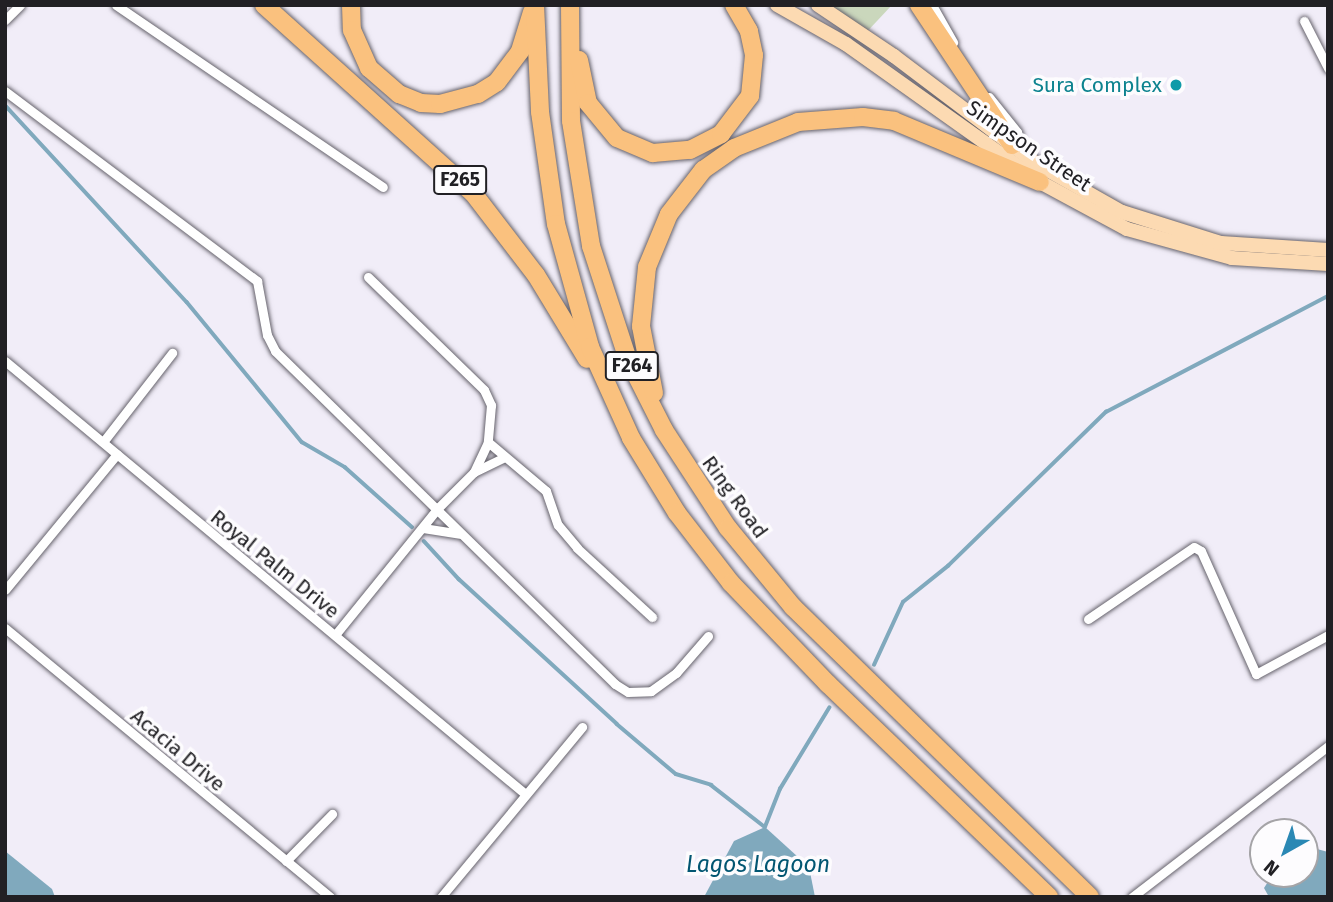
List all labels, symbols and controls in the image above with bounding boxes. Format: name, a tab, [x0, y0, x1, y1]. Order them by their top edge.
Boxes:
place label: Sura Complex	[1032, 72, 1162, 98]
marker: Sura Complex	[1168, 77, 1184, 93]
street label: Simpson Street	[962, 95, 1096, 197]
road number: F265	[432, 164, 488, 196]
road number: F264	[604, 350, 660, 382]
street label: Ring Road	[697, 451, 773, 543]
street label: Royal Palm Drive	[205, 504, 345, 624]
street label: Acacia Drive	[126, 703, 230, 797]
north arrow	[1249, 818, 1319, 888]
water label: Lagos Lagoon	[686, 850, 830, 878]
text: N	[1259, 855, 1284, 881]

